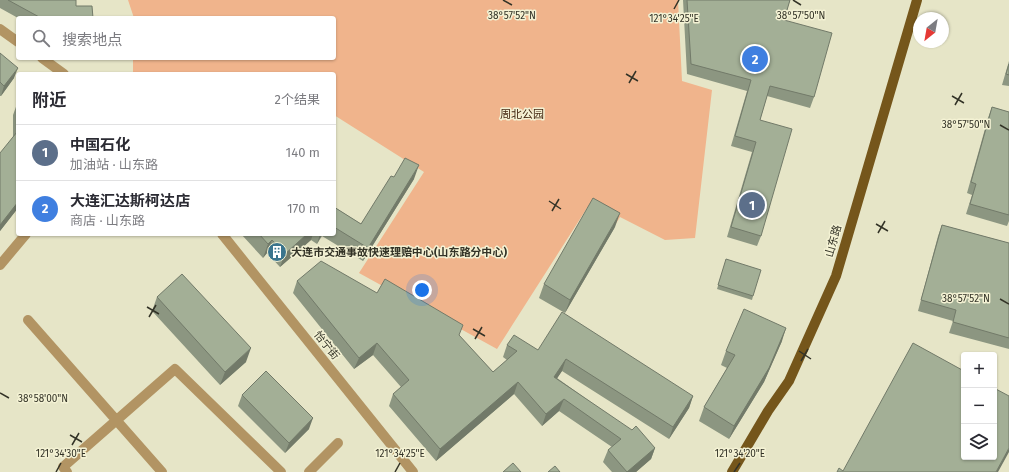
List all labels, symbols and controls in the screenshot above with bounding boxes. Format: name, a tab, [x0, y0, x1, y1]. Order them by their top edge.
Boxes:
text: 38°57'52"N	[488, 10, 536, 22]
text: 38°57'50"N	[777, 10, 825, 22]
north arrow	[913, 12, 949, 48]
text: 121°34'25"E	[649, 13, 699, 25]
search box	[16, 16, 336, 60]
icon: search	[30, 27, 52, 49]
text: 搜索地点	[62, 31, 122, 49]
pin: 2	[742, 44, 768, 74]
text: 附近	[32, 90, 66, 111]
text: 2个结果	[275, 92, 320, 107]
park label: 周北公园	[500, 108, 544, 121]
text: 38°57'50"N	[942, 119, 990, 131]
text: 中国石化	[70, 136, 130, 154]
text: 1	[42, 145, 48, 160]
text: 140 m	[286, 145, 320, 160]
text: 加油站 · 山东路	[70, 157, 158, 172]
pin: 1	[739, 190, 765, 220]
text: 大连汇达斯柯达店	[70, 192, 190, 210]
text: 2	[42, 201, 48, 216]
text: 170 m	[287, 201, 320, 216]
text: 商店 · 山东路	[70, 213, 145, 228]
street label: 山东路	[823, 223, 844, 259]
building icon: 大连市交通事故快速理赔中心(山东路分中心)	[266, 241, 288, 263]
place label: 大连市交通事故快速理赔中心(山东路分中心)	[291, 246, 508, 259]
your location	[412, 280, 432, 300]
text: 38°57'52"N	[942, 293, 990, 305]
street label: 怡宁街	[311, 328, 342, 362]
map controls	[961, 352, 997, 460]
button: +	[961, 352, 997, 388]
button: −	[961, 388, 997, 424]
text: 38°58'00"N	[18, 393, 68, 405]
button: layers	[961, 424, 997, 460]
text: 121°34'30"E	[36, 448, 86, 460]
text: 121°34'25"E	[375, 448, 425, 460]
text: 121°34'20"E	[715, 448, 765, 460]

